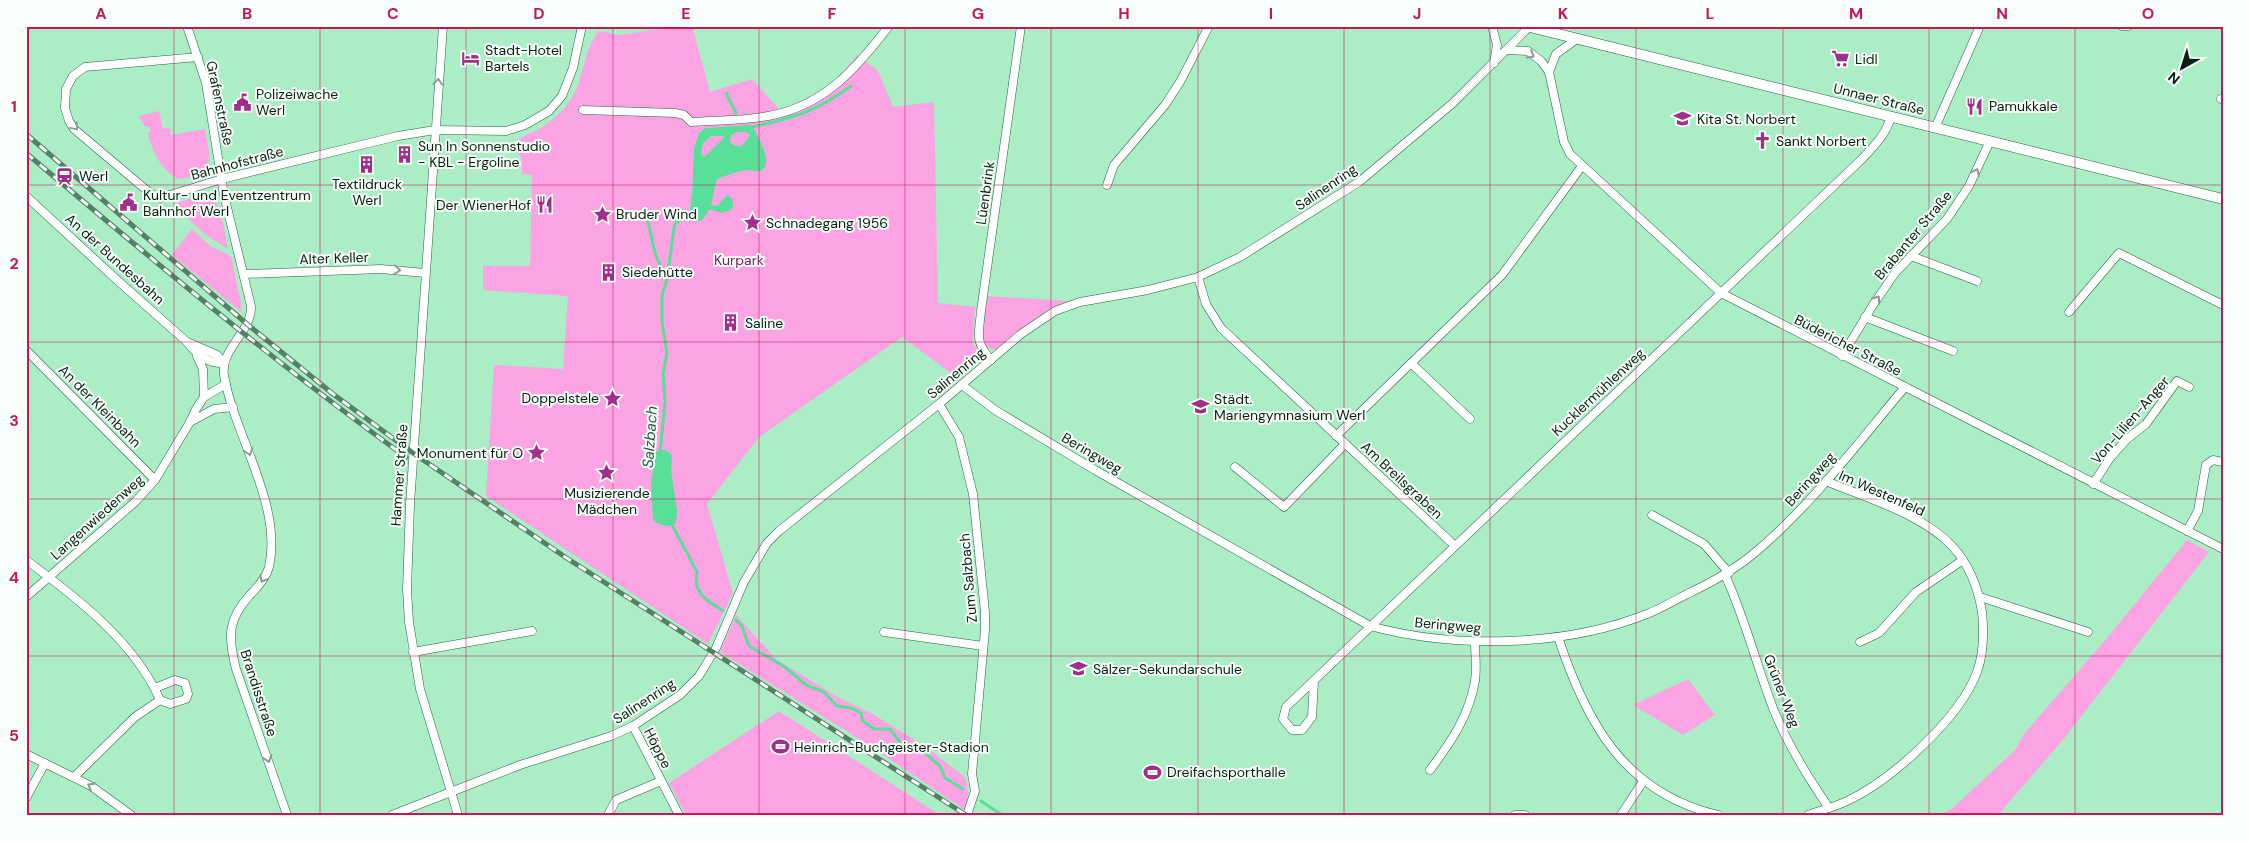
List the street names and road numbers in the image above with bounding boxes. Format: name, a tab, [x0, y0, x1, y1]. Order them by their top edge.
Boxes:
street label: Grafenstraße	[202, 59, 238, 147]
street label: Unnaer Straße	[1832, 79, 1926, 119]
street label: Bahnhofstraße	[189, 142, 285, 184]
street label: Lüenbrink	[972, 160, 998, 226]
street label: Salinenring	[1292, 160, 1360, 214]
street label: Brabanter Straße	[1870, 187, 1956, 283]
street label: An der Bundesbahn	[62, 210, 168, 308]
street label: Alter Keller	[299, 248, 369, 268]
street label: Büdericher Straße	[1791, 310, 1905, 380]
street label: Salinenring	[923, 343, 989, 403]
street label: Kucklermühlenweg	[1548, 344, 1649, 440]
street label: An der Kleinbahn	[55, 361, 145, 451]
street label: Von-Lilien-Anger	[2087, 372, 2173, 468]
street label: Hammer Straße	[386, 423, 412, 527]
street label: Beringweg	[1059, 428, 1126, 478]
street label: Am Breilsgraben	[1357, 437, 1447, 523]
street label: Beringweg	[1781, 448, 1839, 510]
street label: Im Westenfeld	[1836, 466, 1928, 520]
street label: Langenwiedenweg	[47, 470, 148, 564]
street label: Zum Salzbach	[955, 533, 981, 623]
street label: Beringweg	[1414, 613, 1482, 637]
street label: Brandisstraße	[236, 647, 282, 739]
street label: Grüner Weg	[1760, 652, 1804, 730]
street label: Salinenring	[609, 674, 679, 728]
street label: Höppe	[640, 725, 676, 771]

